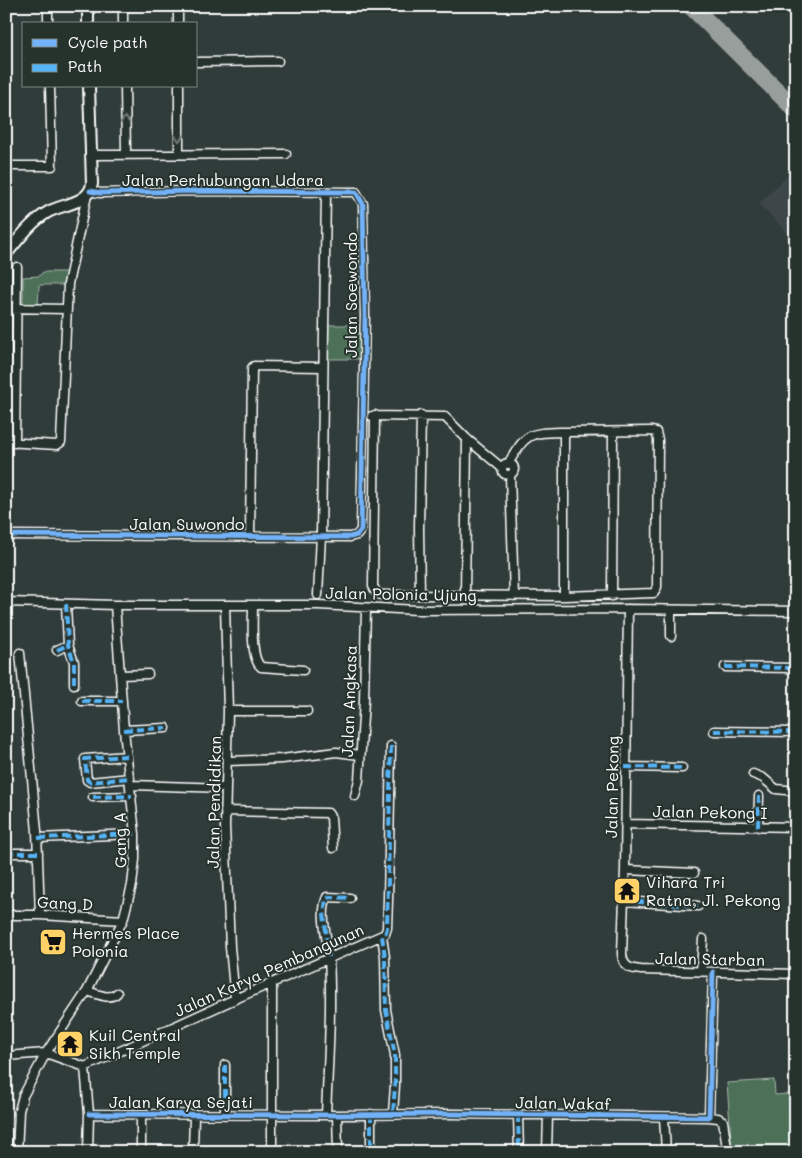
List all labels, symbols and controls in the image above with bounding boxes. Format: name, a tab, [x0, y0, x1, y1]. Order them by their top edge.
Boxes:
legend	[22, 22, 198, 88]
text: Cycle path	[68, 32, 147, 52]
text: Path	[68, 56, 102, 76]
one-way arrow	[120, 116, 130, 124]
one-way arrow	[174, 134, 184, 142]
street label: Jalan Perhubungan Udara	[122, 169, 324, 190]
street label: Jalan Soewondo	[340, 232, 361, 358]
street label: Jalan Suwondo	[130, 513, 244, 534]
street label: Jalan Polonia Ujung	[325, 582, 477, 605]
street label: Jalan Angkasa	[336, 645, 361, 757]
street label: Jalan Pendidikan	[202, 735, 225, 869]
street label: Jalan Pekong	[600, 736, 623, 838]
street label: Jalan Pekong I	[653, 800, 768, 823]
street label: Gang A	[109, 812, 130, 868]
place label: Vihara Tri Ratna, Jl. Pekong	[646, 871, 780, 910]
temple icon: Vihara Tri Ratna, Jl. Pekong	[612, 876, 642, 906]
street label: Gang D	[36, 891, 94, 914]
street label: Jalan Karya Pembangunan	[171, 918, 367, 1021]
place label: Hermes Place Polonia	[72, 922, 180, 961]
supermarket icon: Hermes Place Polonia	[38, 927, 68, 957]
street label: Jalan Starban	[655, 947, 765, 970]
place label: Kuil Central Sikh Temple	[89, 1024, 181, 1063]
temple icon: Kuil Central Sikh Temple	[55, 1029, 85, 1059]
street label: Jalan Karya Sejati	[109, 1091, 253, 1112]
street label: Jalan Wakaf	[515, 1091, 612, 1114]

